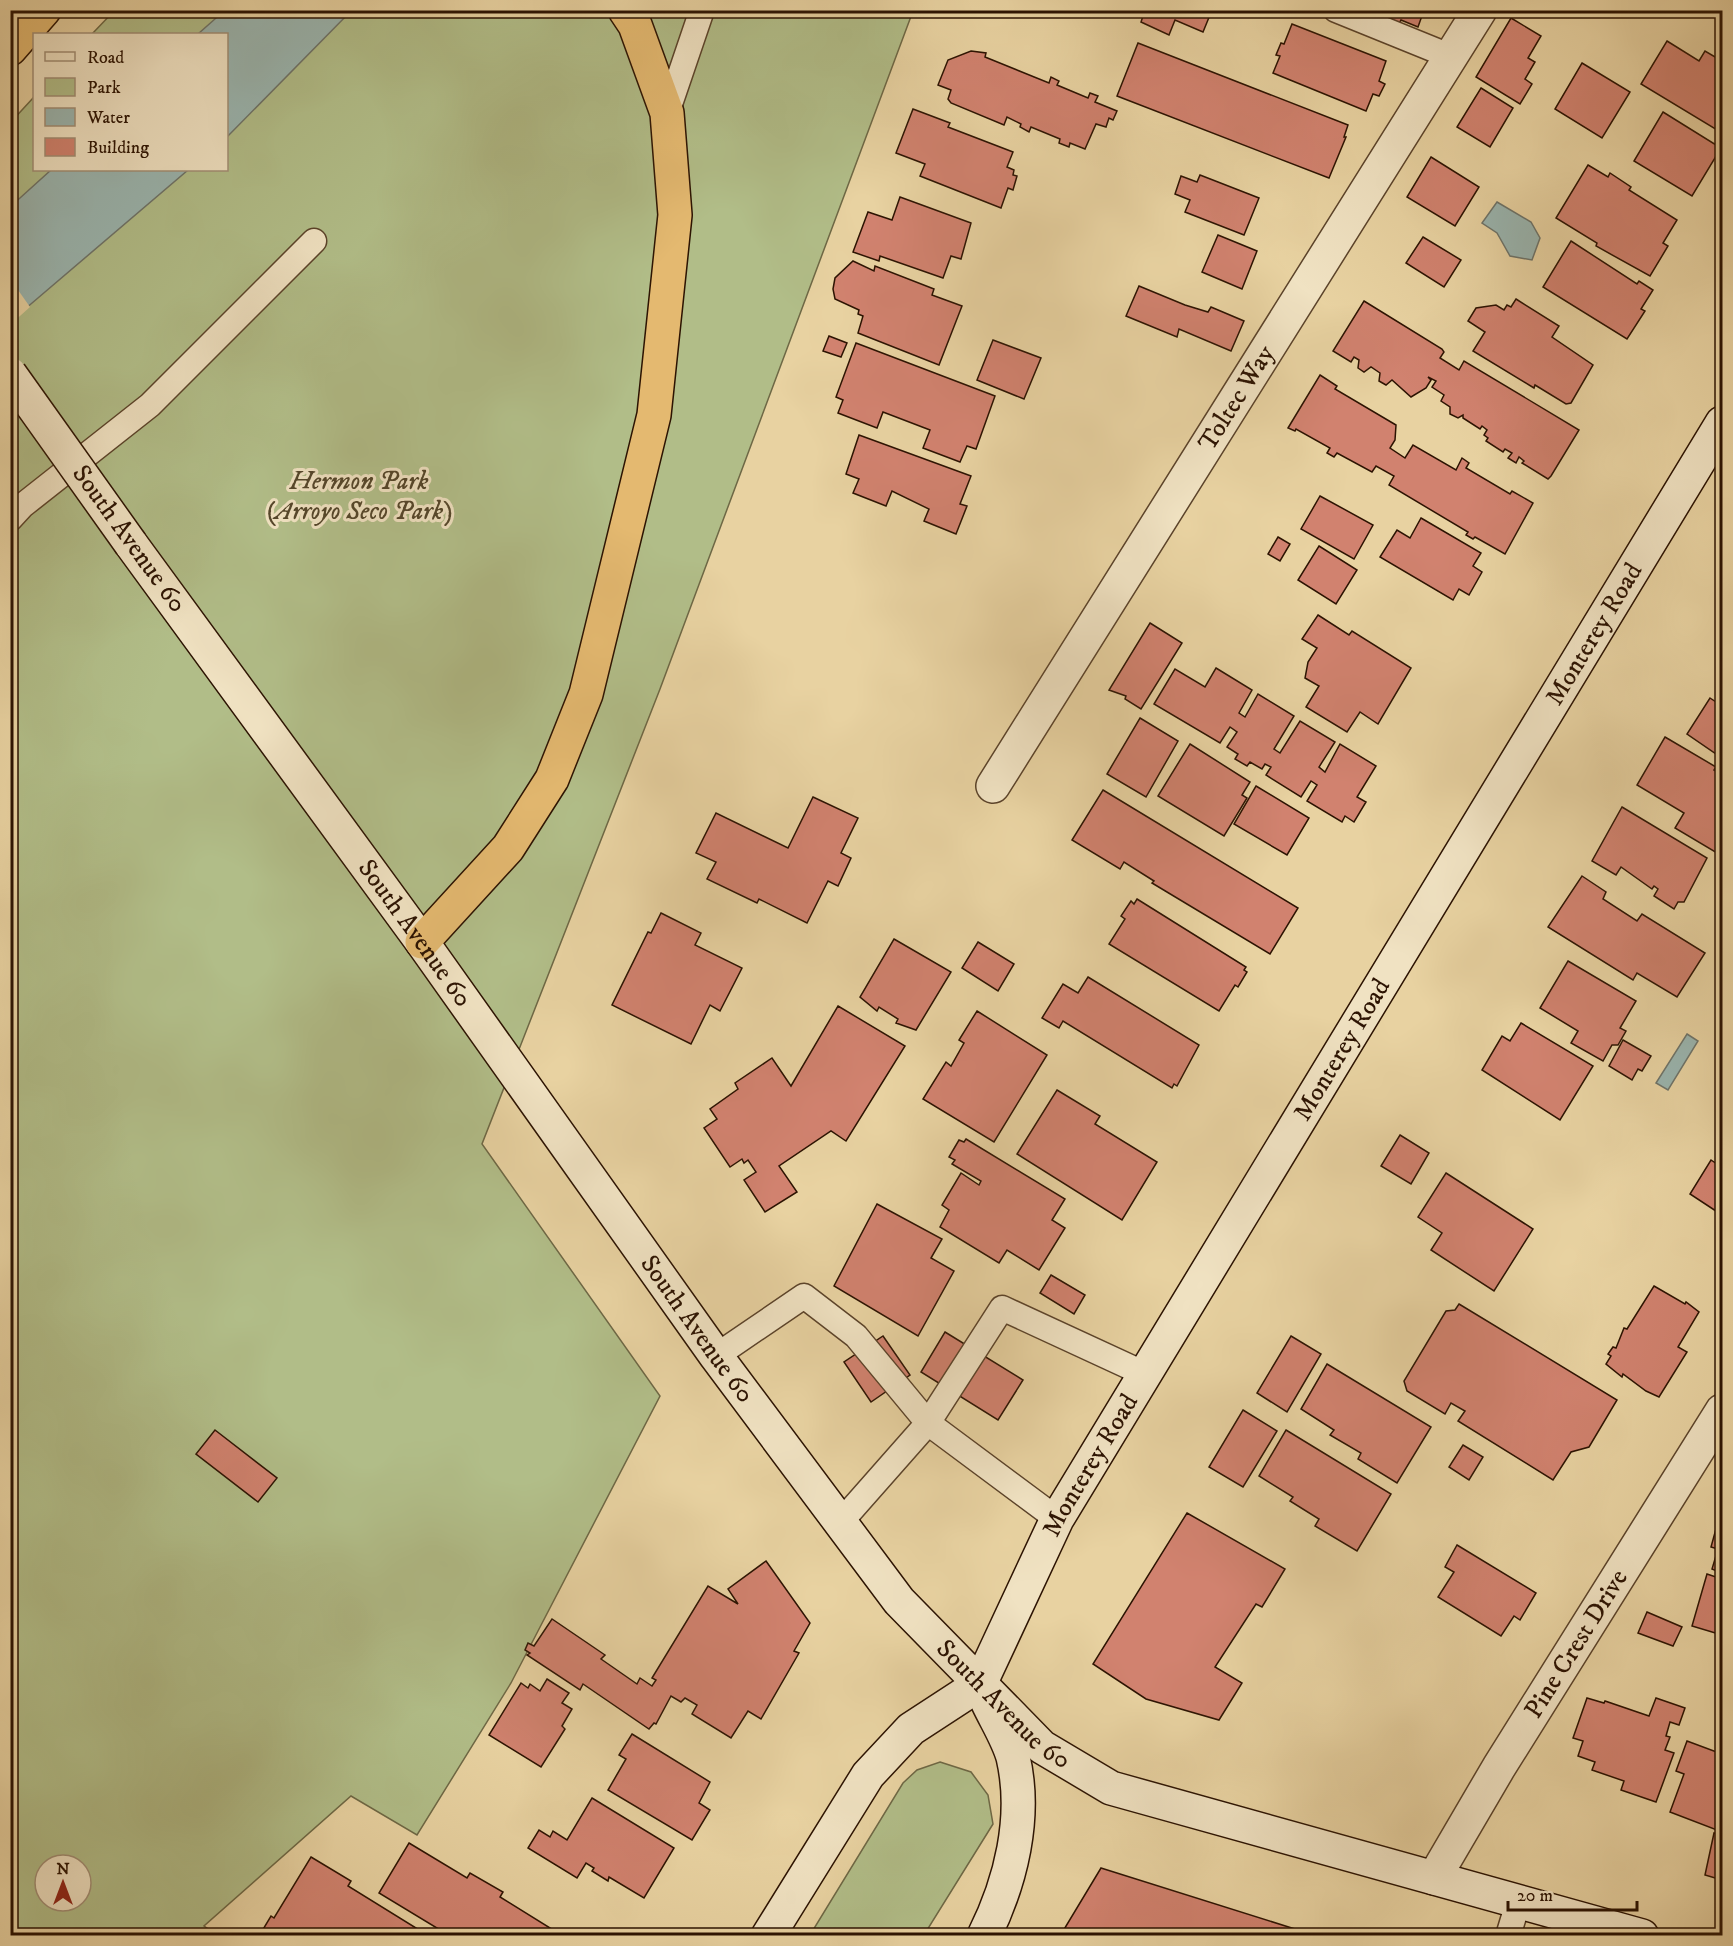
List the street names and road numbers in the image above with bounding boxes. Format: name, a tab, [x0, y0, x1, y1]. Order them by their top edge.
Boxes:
street label: Toltec Way	[1191, 339, 1282, 457]
street label: South Avenue 60	[64, 459, 194, 619]
street label: Monterey Road	[1538, 557, 1650, 711]
street label: South Avenue 60	[351, 853, 480, 1014]
street label: Monterey Road	[1286, 972, 1398, 1127]
street label: South Avenue 60	[633, 1249, 762, 1410]
street label: Monterey Road	[1035, 1388, 1146, 1542]
street label: Pine Crest Drive	[1517, 1563, 1635, 1725]
street label: South Avenue 60	[929, 1632, 1076, 1777]

